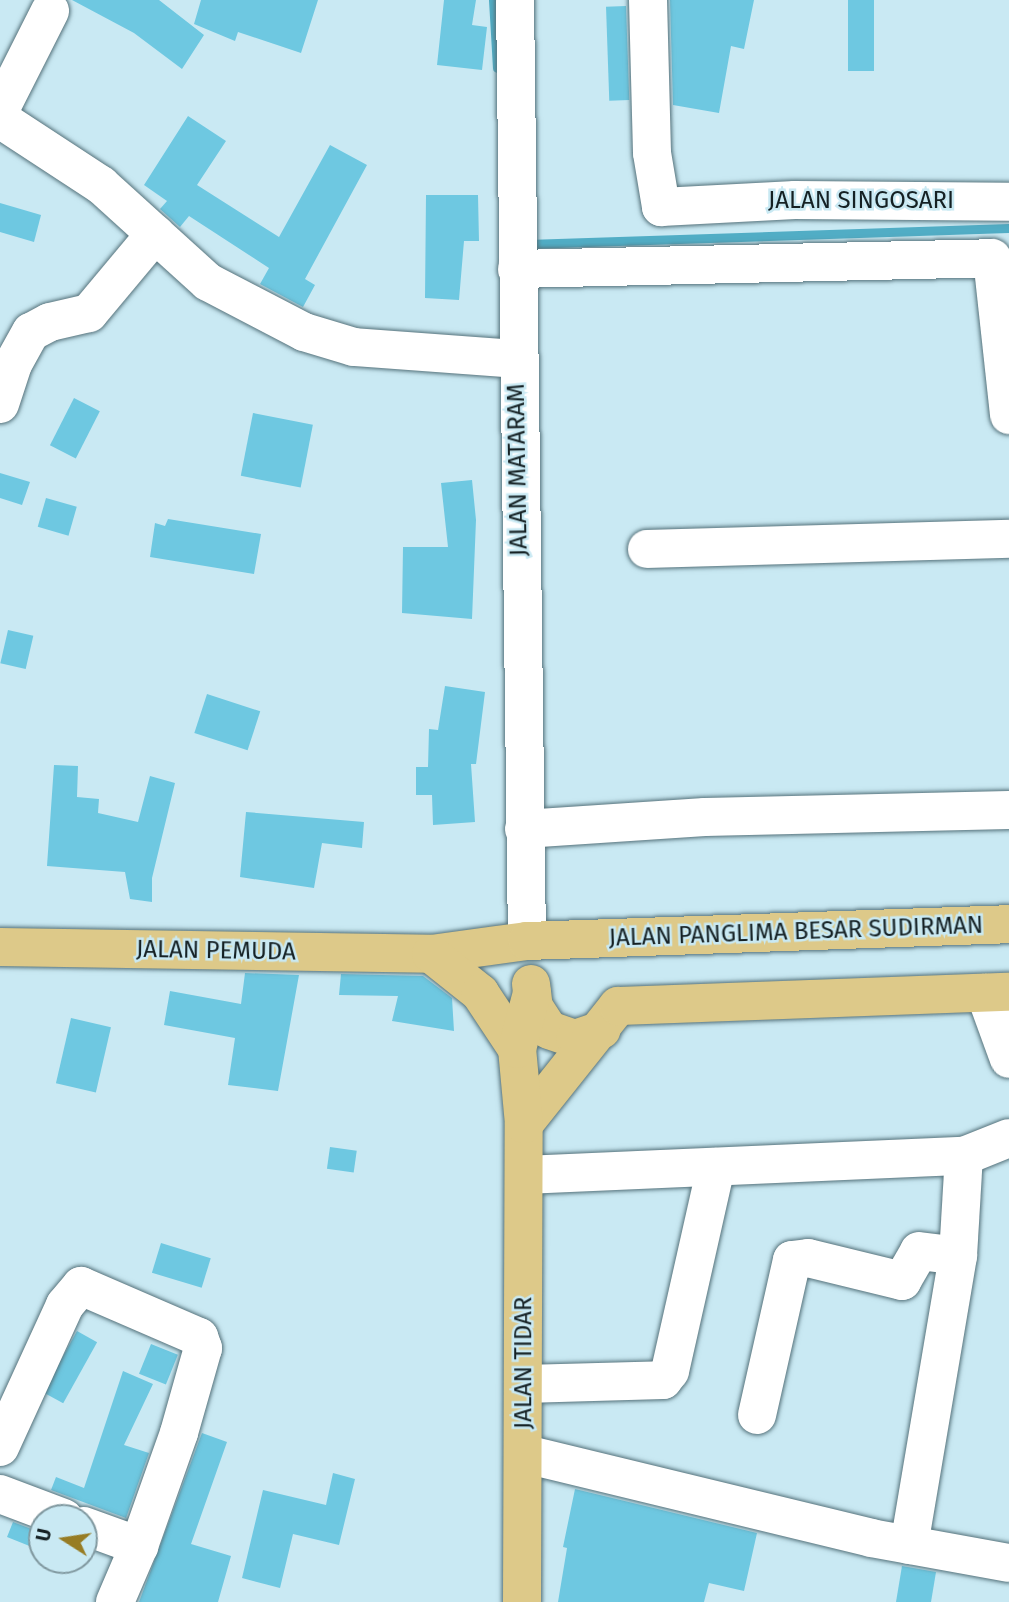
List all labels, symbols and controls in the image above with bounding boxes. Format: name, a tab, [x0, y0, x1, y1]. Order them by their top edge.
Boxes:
street label: JALAN SINGOSARI	[768, 187, 954, 215]
street label: JALAN MATARAM	[502, 383, 534, 557]
street label: JALAN PANGLIMA BESAR SUDIRMAN	[608, 911, 984, 953]
street label: JALAN PEMUDA	[136, 935, 296, 967]
street label: JALAN TIDAR	[510, 1297, 538, 1429]
north arrow	[28, 1504, 98, 1574]
text: U	[31, 1527, 56, 1543]

